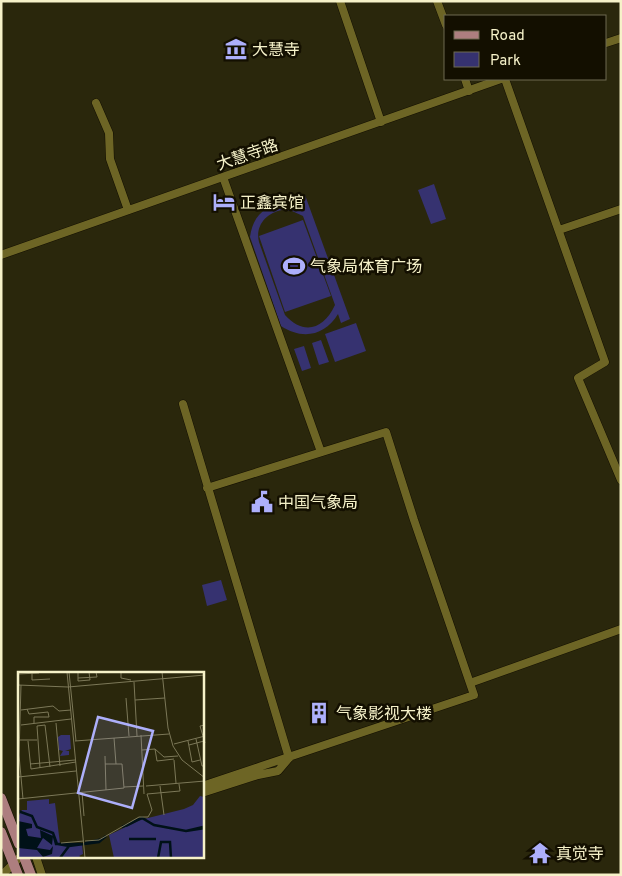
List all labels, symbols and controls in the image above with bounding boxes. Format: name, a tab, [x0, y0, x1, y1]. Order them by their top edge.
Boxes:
legend	[444, 15, 607, 80]
text: Road	[490, 27, 525, 46]
museum icon: 大慧寺	[223, 36, 249, 62]
place label: 大慧寺	[252, 41, 300, 61]
text: Park	[490, 52, 521, 71]
street label: 大慧寺路	[214, 136, 281, 176]
hotel icon: 正鑫宾馆	[211, 189, 237, 215]
place label: 正鑫宾馆	[240, 194, 304, 214]
sports icon: 气象局体育广场	[281, 253, 307, 279]
place label: 气象局体育广场	[310, 257, 422, 278]
public building icon: 中国气象局	[249, 489, 275, 515]
place label: 中国气象局	[278, 493, 358, 514]
inset map	[18, 672, 204, 858]
building icon: 气象影视大楼	[306, 700, 332, 726]
place label: 气象影视大楼	[336, 704, 432, 725]
temple icon: 真觉寺	[527, 840, 553, 866]
place label: 真觉寺	[556, 845, 604, 865]

